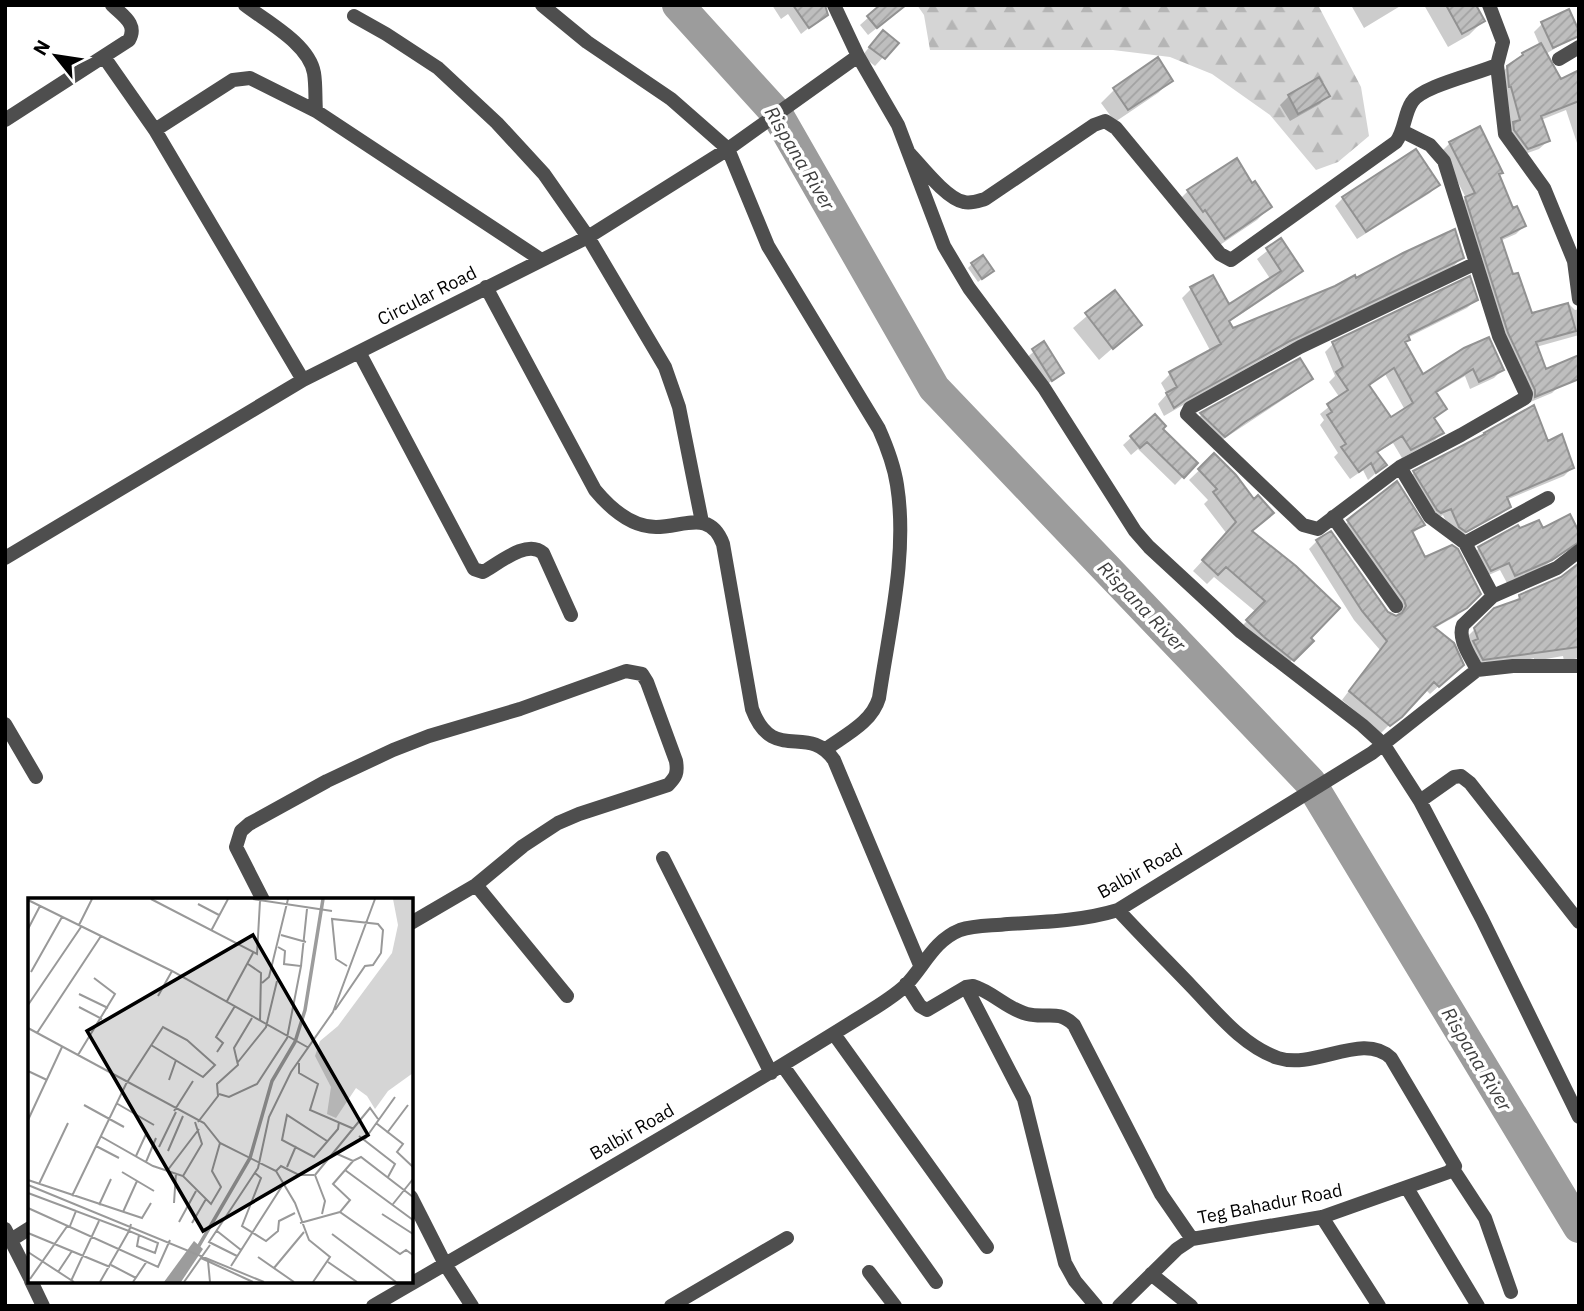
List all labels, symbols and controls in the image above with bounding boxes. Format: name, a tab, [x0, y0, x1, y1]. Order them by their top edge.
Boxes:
north arrow	[21, 21, 91, 91]
text: N	[27, 36, 55, 59]
water label: Rispana River	[760, 102, 841, 215]
street label: Circular Road	[373, 261, 480, 330]
water label: Rispana River	[1093, 556, 1192, 657]
street label: Balbir Road	[1093, 838, 1186, 903]
inset map	[28, 898, 413, 1283]
water label: Rispana River	[1437, 1003, 1518, 1116]
street label: Balbir Road	[586, 1098, 678, 1165]
street label: Teg Bahadur Road	[1196, 1178, 1344, 1229]

